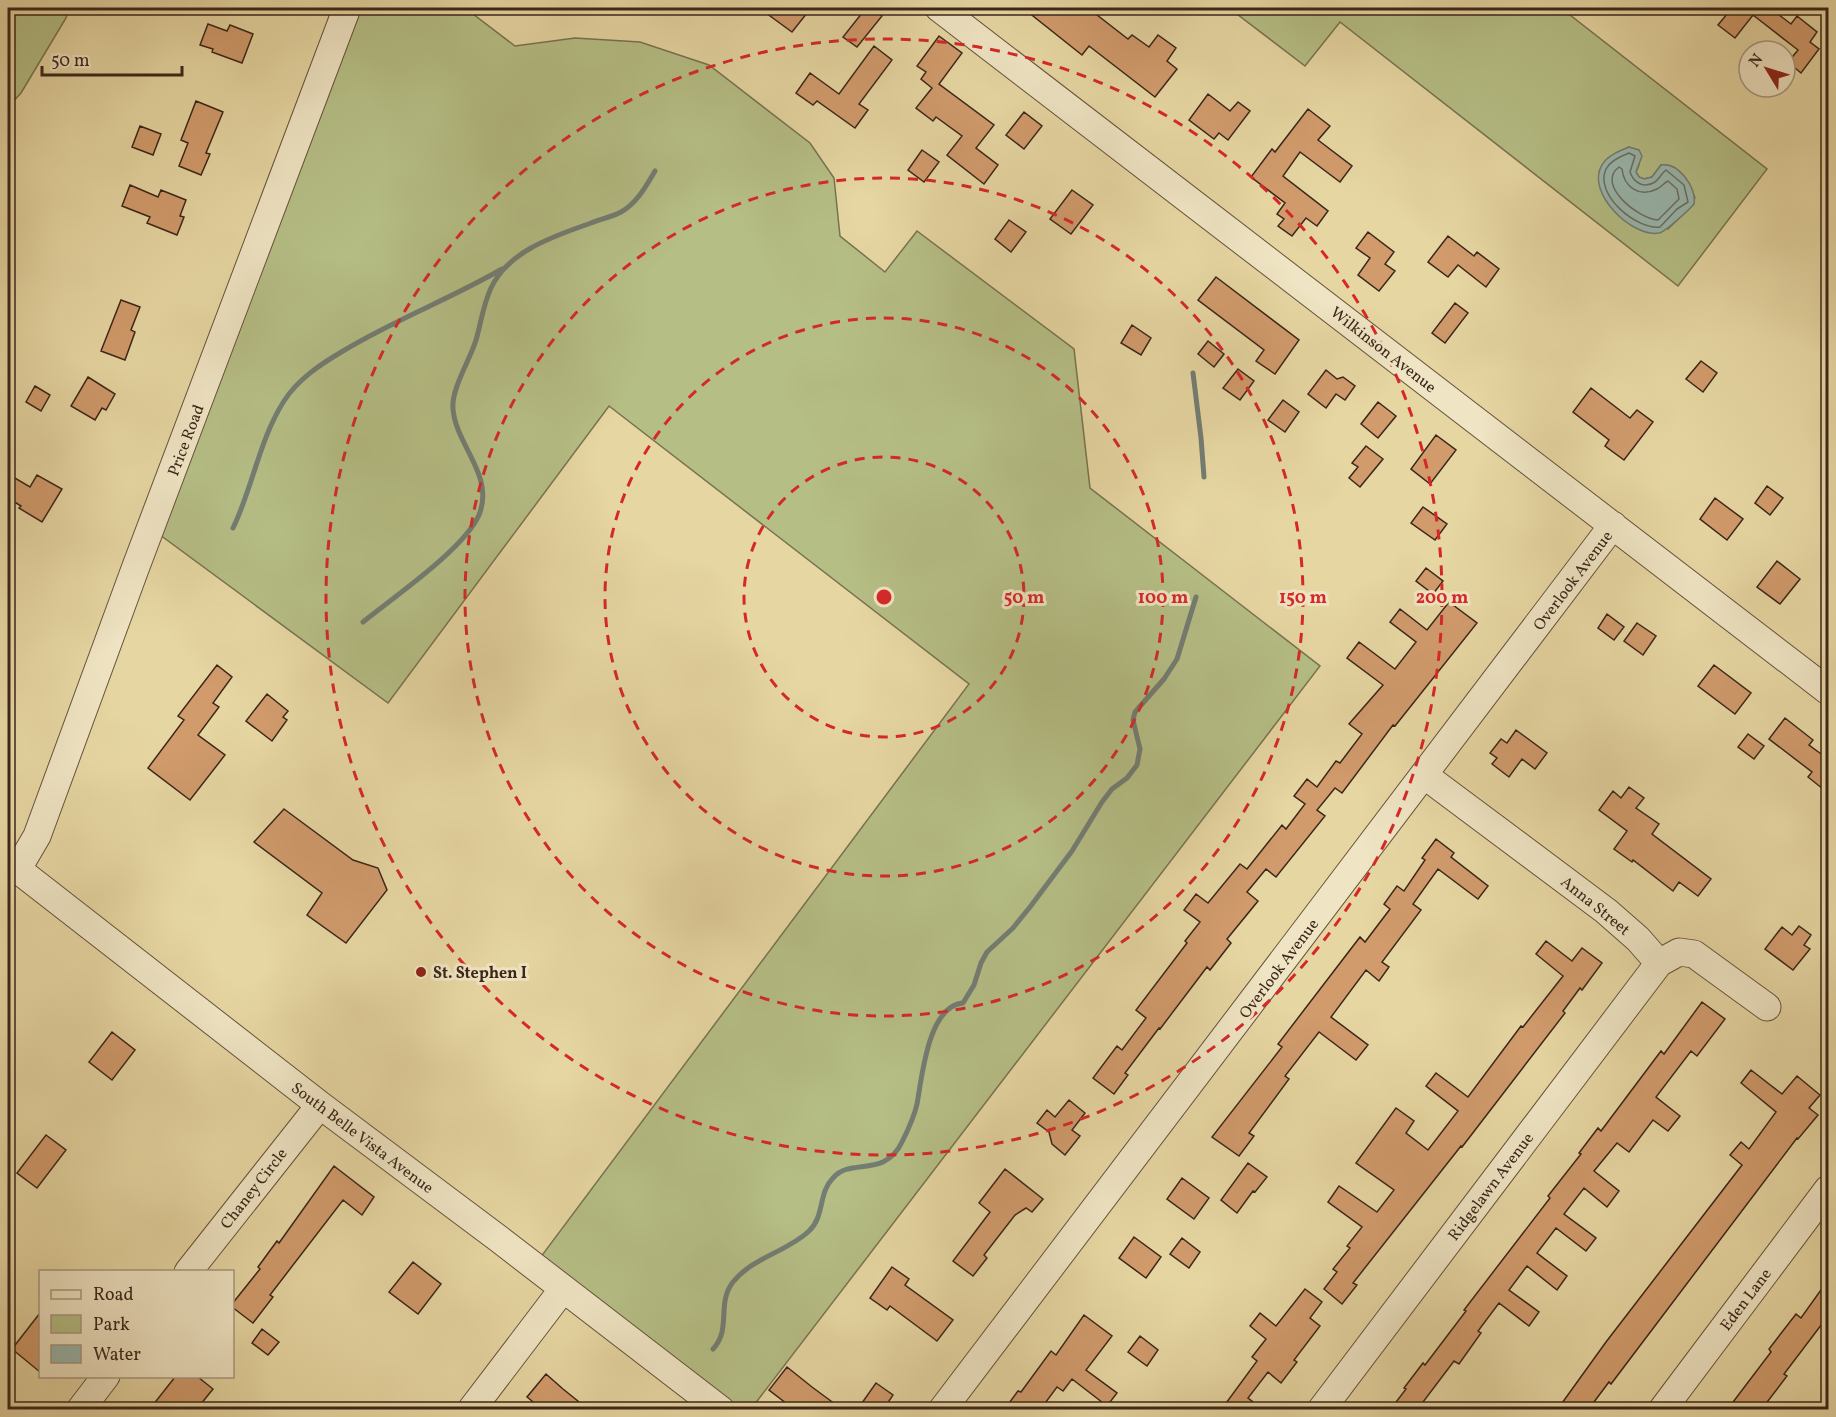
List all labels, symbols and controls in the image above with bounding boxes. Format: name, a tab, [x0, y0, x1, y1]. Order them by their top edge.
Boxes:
scale bar	[42, 39, 182, 77]
north arrow	[1737, 39, 1797, 99]
text: 50 m	[51, 49, 90, 74]
text: N	[1745, 49, 1769, 72]
street label: Wilkinson Avenue	[1325, 302, 1440, 399]
street label: Price Road	[163, 402, 211, 480]
street label: Overlook Avenue	[1529, 527, 1619, 636]
text: 50 m	[1004, 586, 1044, 611]
text: 100 m	[1138, 586, 1188, 611]
text: 150 m	[1279, 586, 1327, 611]
text: 200 m	[1416, 586, 1468, 611]
centre of rings	[874, 587, 894, 607]
street label: Anna Street	[1555, 872, 1634, 942]
street label: Overlook Avenue	[1235, 915, 1325, 1024]
place label: St. Stephen I	[433, 963, 527, 985]
marker: St. Stephen I	[414, 965, 428, 979]
street label: South Belle Vista Avenue	[286, 1078, 438, 1199]
street label: Ridgelawn Avenue	[1444, 1129, 1540, 1246]
street label: Chaney Circle	[216, 1144, 293, 1234]
street label: Eden Lane	[1716, 1264, 1777, 1336]
legend	[39, 1270, 234, 1378]
text: Road	[93, 1283, 134, 1308]
text: Park	[93, 1313, 130, 1338]
text: Water	[93, 1343, 141, 1368]

